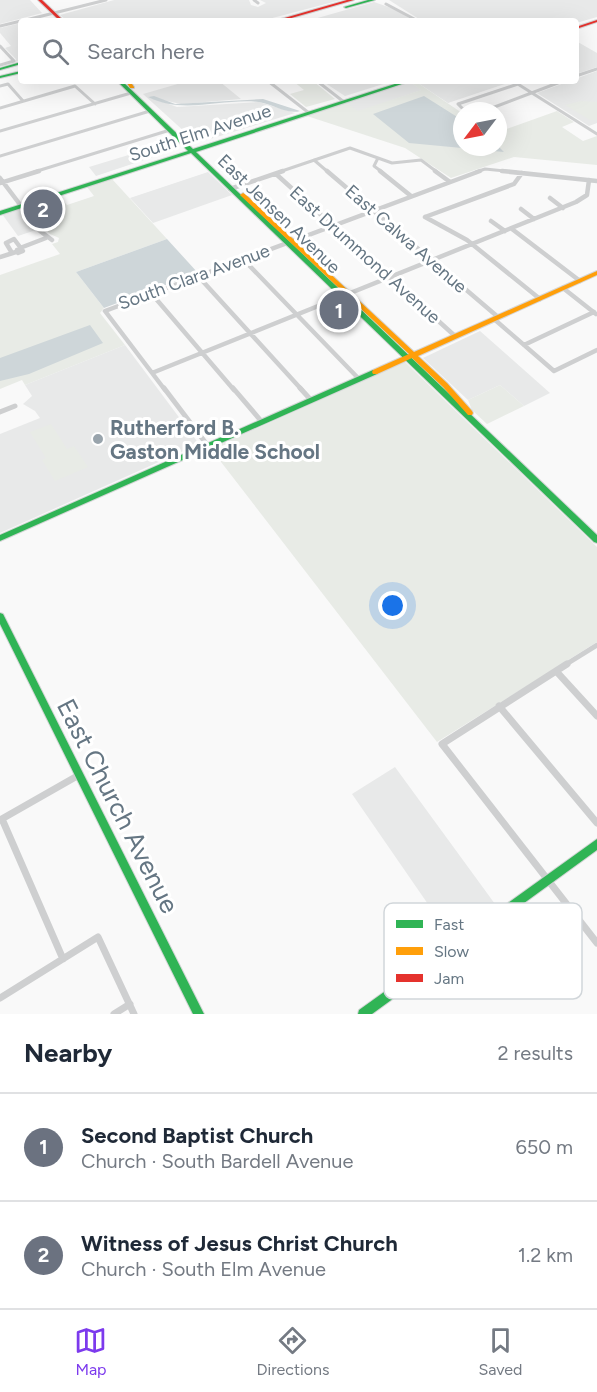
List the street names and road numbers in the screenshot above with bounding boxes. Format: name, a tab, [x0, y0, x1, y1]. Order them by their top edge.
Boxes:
street label: South Elm Avenue	[126, 100, 274, 166]
street label: East Jensen Avenue	[213, 150, 345, 278]
street label: East Calwa Avenue	[341, 180, 471, 298]
street label: East Drummond Avenue	[285, 182, 445, 329]
street label: South Clara Avenue	[115, 239, 273, 315]
street label: East Church Avenue	[50, 693, 186, 919]

